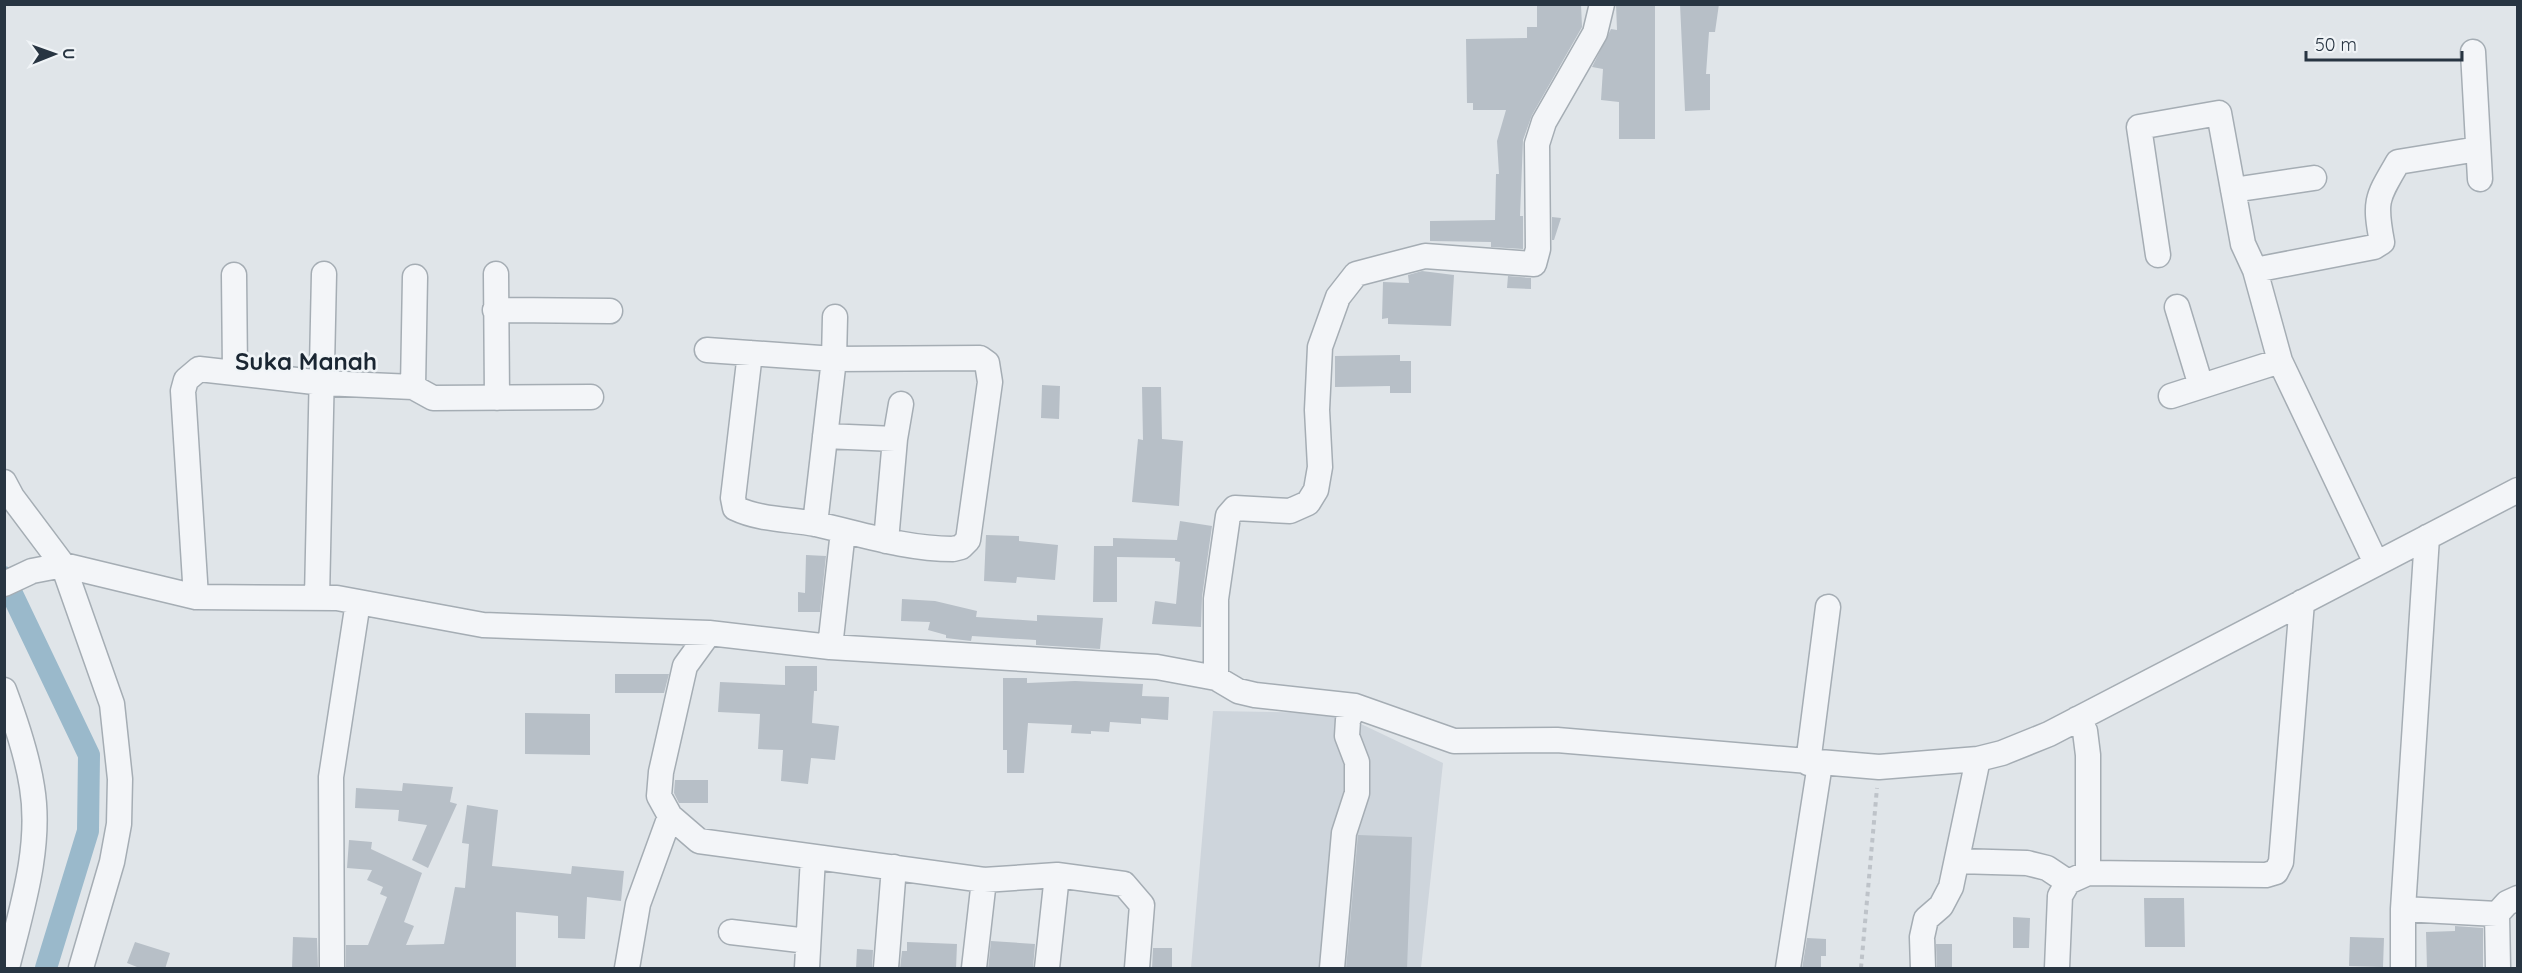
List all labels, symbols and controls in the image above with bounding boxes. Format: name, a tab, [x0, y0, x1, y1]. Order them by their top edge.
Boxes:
north arrow	[24, 24, 84, 84]
scale bar	[2306, 24, 2462, 62]
text: 50 m	[2315, 33, 2357, 56]
text: U	[59, 48, 79, 60]
district label: Suka Manah	[235, 346, 377, 376]

